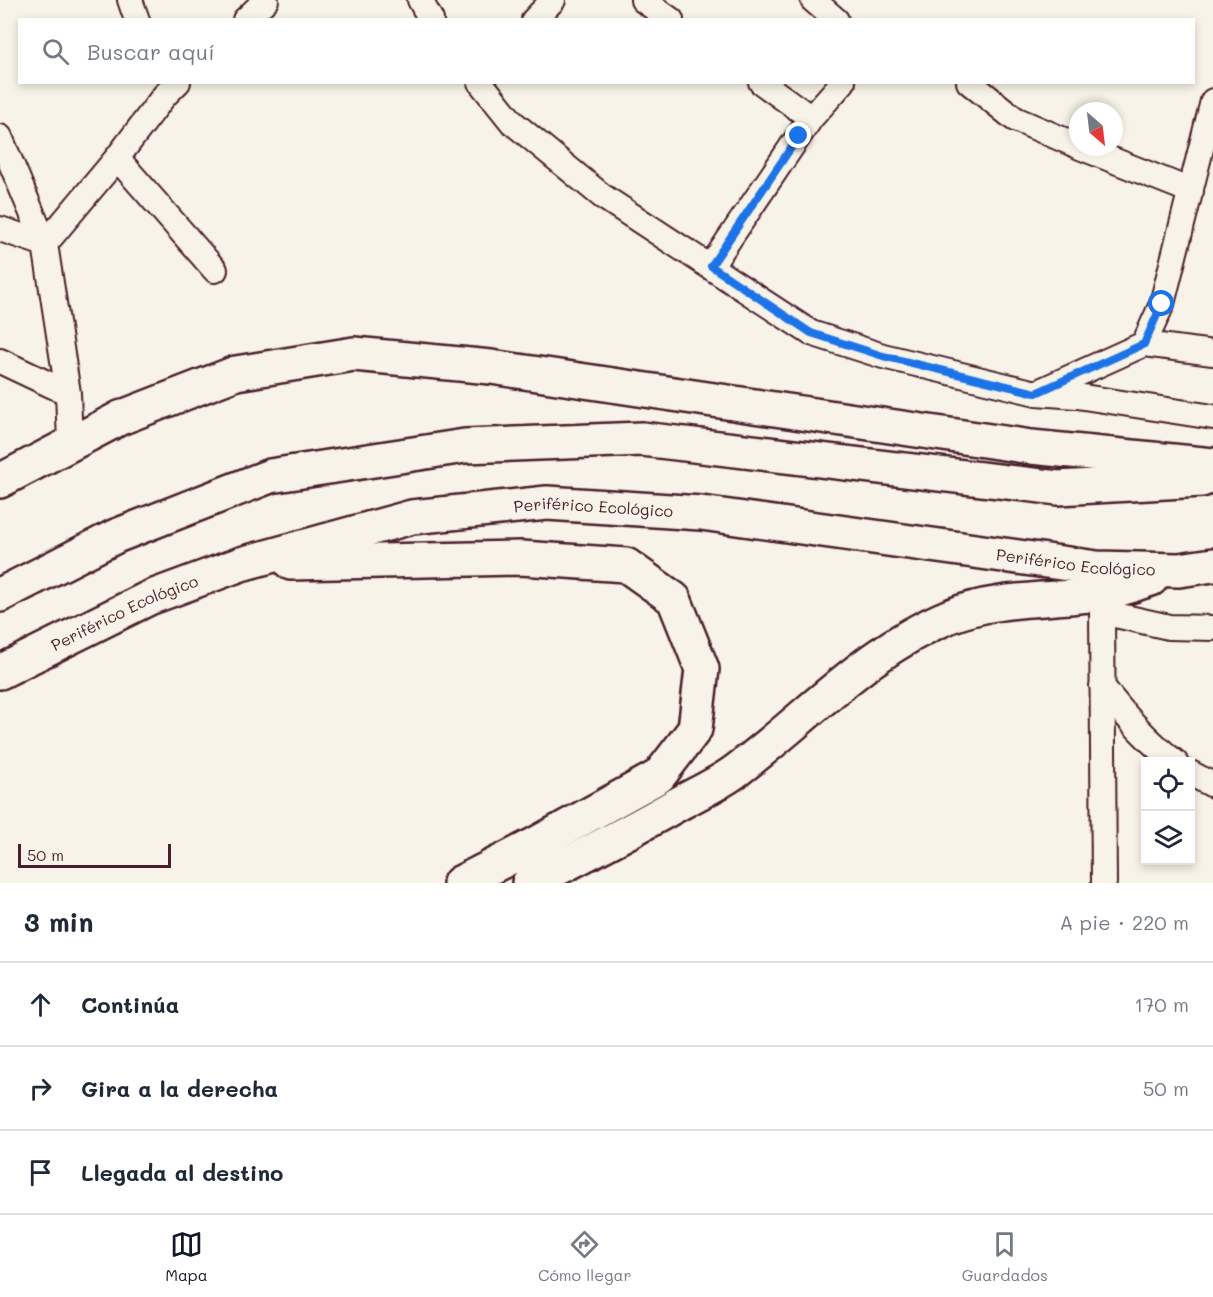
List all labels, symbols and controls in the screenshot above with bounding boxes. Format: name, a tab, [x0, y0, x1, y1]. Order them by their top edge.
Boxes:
search box	[18, 18, 1195, 84]
icon: search	[39, 35, 72, 68]
text: Buscar aquí	[87, 37, 215, 66]
north arrow	[1069, 102, 1123, 156]
route end	[785, 122, 811, 148]
route start	[1148, 290, 1174, 316]
street label: Periférico Ecológico	[513, 492, 674, 521]
street label: Periférico Ecológico	[995, 543, 1156, 579]
street label: Periférico Ecológico	[47, 570, 201, 655]
map controls	[1141, 757, 1195, 865]
button: locate	[1141, 757, 1195, 811]
button: layers	[1141, 811, 1195, 865]
scale bar	[18, 841, 171, 868]
text: 50 m	[27, 844, 64, 865]
text: 3 min	[24, 905, 93, 939]
text: A pie · 220 m	[1059, 909, 1189, 935]
icon: ahead	[24, 988, 57, 1021]
text: Continúa	[81, 990, 179, 1019]
text: 170 m	[1134, 991, 1189, 1017]
icon: right	[24, 1072, 57, 1105]
text: Gira a la derecha	[81, 1074, 278, 1103]
text: 50 m	[1143, 1075, 1189, 1101]
icon: arrive	[24, 1156, 57, 1189]
text: Llegada al destino	[81, 1158, 283, 1187]
tab: Mapa	[165, 1228, 208, 1285]
tab: Cómo llegar	[538, 1228, 631, 1285]
tab: Guardados	[962, 1228, 1048, 1285]

